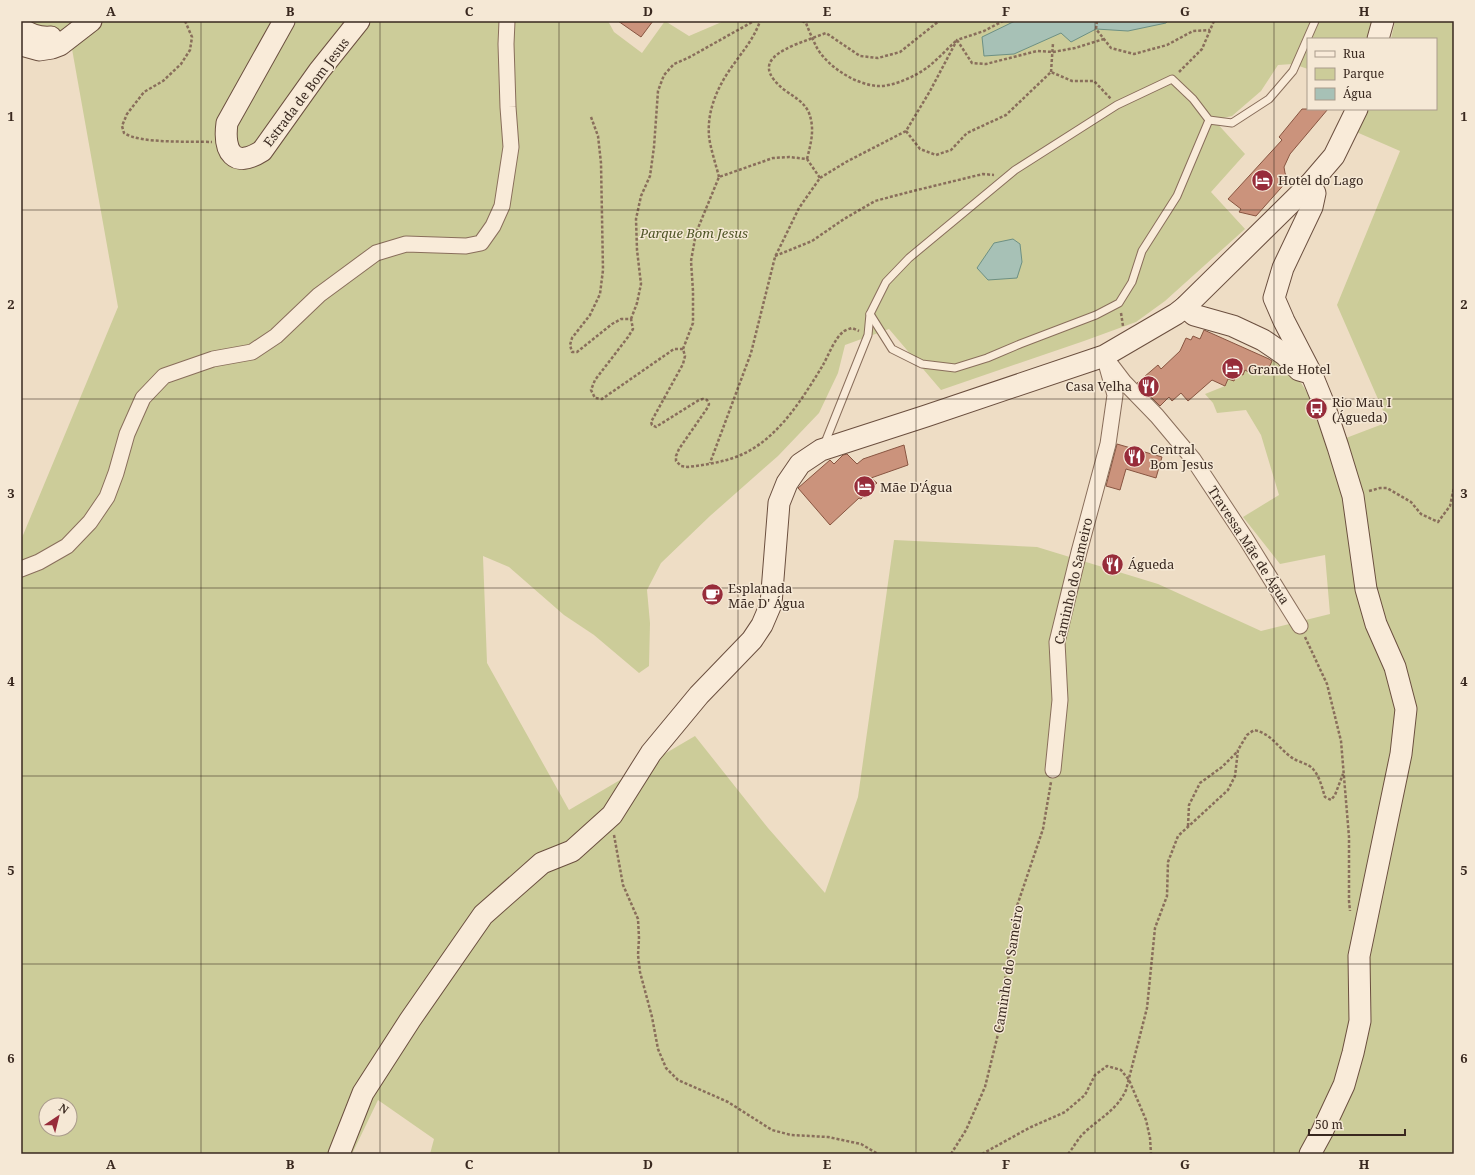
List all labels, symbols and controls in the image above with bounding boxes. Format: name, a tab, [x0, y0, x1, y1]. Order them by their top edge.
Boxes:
text: A	[106, 2, 116, 20]
text: B	[286, 2, 295, 20]
text: C	[465, 2, 474, 20]
text: D	[643, 2, 653, 20]
text: E	[823, 2, 832, 20]
text: F	[1002, 2, 1010, 20]
text: G	[1180, 2, 1190, 20]
text: H	[1359, 2, 1370, 20]
street label: Estrada de Bom Jesus	[259, 34, 353, 150]
legend	[1307, 38, 1437, 110]
text: Rua	[1343, 45, 1365, 62]
text: Parque	[1343, 65, 1384, 82]
text: Água	[1343, 85, 1372, 102]
text: 1	[7, 107, 15, 125]
text: 1	[1460, 107, 1468, 125]
hotel icon: Hotel do Lago	[1250, 167, 1276, 193]
place label: Hotel do Lago	[1278, 171, 1364, 189]
park label: Parque Bom Jesus	[639, 224, 748, 242]
text: 2	[7, 295, 15, 313]
text: 2	[1460, 295, 1468, 313]
hotel icon: Grande Hotel	[1220, 356, 1246, 382]
place label: Grande Hotel	[1248, 360, 1331, 378]
restaurant icon: Casa Velha	[1135, 373, 1161, 399]
place label: Casa Velha	[1066, 377, 1132, 395]
place label: Rio Mau I (Águeda)	[1332, 393, 1392, 426]
bus stop icon: Rio Mau I (Águeda)	[1304, 396, 1330, 422]
place label: Central Bom Jesus	[1150, 440, 1213, 473]
restaurant icon: Central Bom Jesus	[1122, 443, 1148, 469]
hotel icon: Mãe D'Água	[851, 474, 877, 500]
place label: Mãe D'Água	[880, 478, 953, 496]
street label: Travessa Mãe de Água	[1204, 482, 1294, 608]
text: 3	[7, 484, 15, 502]
text: 3	[1460, 484, 1468, 502]
street label: Caminho do Sameiro	[1050, 516, 1096, 646]
restaurant icon: Águeda	[1100, 551, 1126, 577]
place label: Águeda	[1128, 555, 1174, 573]
place label: Esplanada Mãe D' Água	[728, 579, 805, 612]
cafe icon: Esplanada Mãe D' Água	[699, 582, 725, 608]
text: 4	[7, 672, 15, 690]
text: 4	[1460, 672, 1468, 690]
text: 5	[7, 861, 15, 879]
text: 5	[1460, 861, 1468, 879]
street label: Caminho do Sameiro	[989, 904, 1027, 1034]
text: 6	[7, 1049, 15, 1067]
text: 6	[1460, 1049, 1468, 1067]
north arrow	[38, 1097, 78, 1137]
text: N	[56, 1100, 72, 1117]
scale bar	[1309, 1111, 1405, 1137]
text: 50 m	[1315, 1116, 1343, 1133]
text: A	[106, 1155, 116, 1173]
text: B	[286, 1155, 295, 1173]
text: C	[465, 1155, 474, 1173]
text: D	[643, 1155, 653, 1173]
text: E	[823, 1155, 832, 1173]
text: F	[1002, 1155, 1010, 1173]
text: G	[1180, 1155, 1190, 1173]
text: H	[1359, 1155, 1370, 1173]

